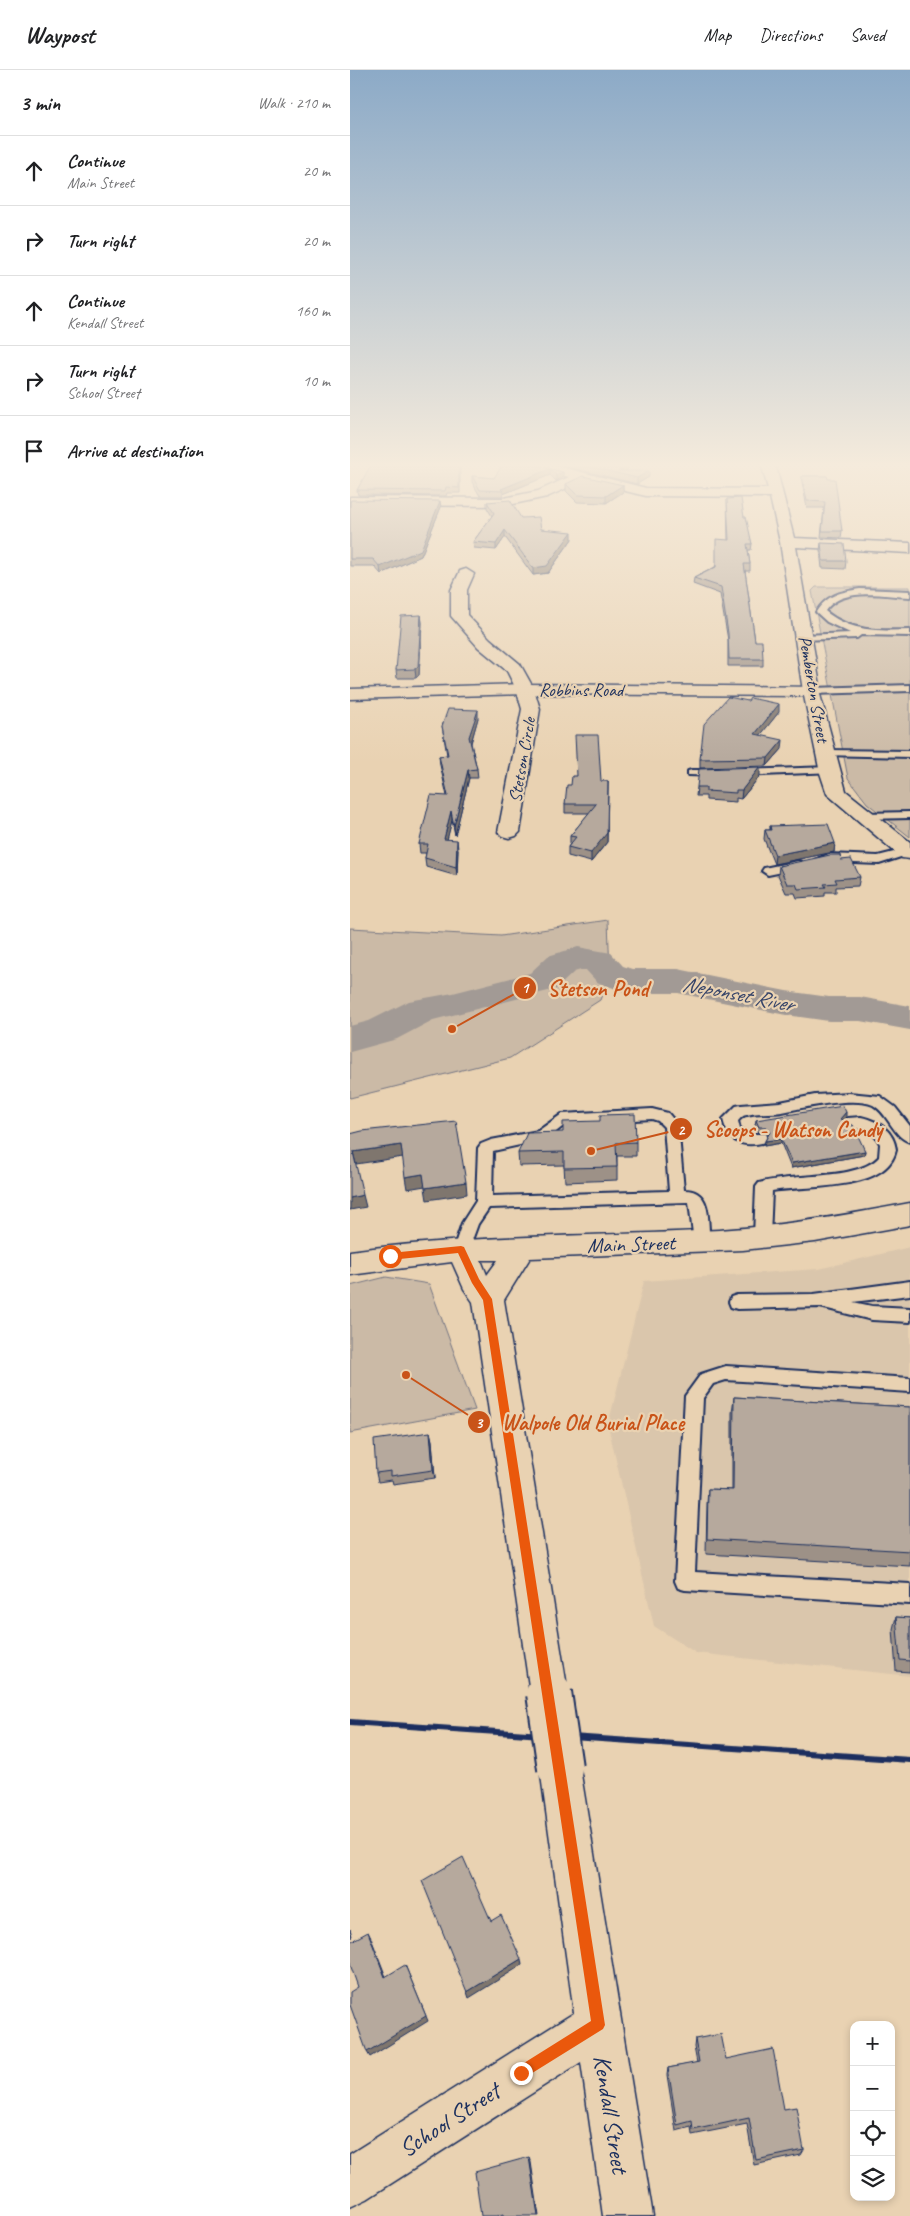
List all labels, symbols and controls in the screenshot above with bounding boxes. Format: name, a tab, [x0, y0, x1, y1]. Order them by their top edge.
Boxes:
text: Waypost	[25, 20, 95, 50]
text: Map	[704, 24, 731, 46]
text: Directions	[759, 24, 822, 46]
text: Saved	[850, 24, 885, 46]
text: 3 min	[20, 90, 60, 116]
text: Walk · 210 m	[258, 93, 330, 113]
text: Continue	[67, 149, 124, 173]
icon: ahead	[20, 157, 48, 185]
text: 20 m	[303, 161, 330, 181]
text: Main Street	[67, 173, 134, 193]
icon: right	[20, 227, 48, 255]
text: Turn right	[67, 229, 134, 253]
text: 20 m	[303, 231, 330, 251]
text: Continue	[67, 289, 124, 313]
icon: ahead	[20, 297, 48, 325]
text: 160 m	[296, 301, 330, 321]
text: Kendall Street	[67, 313, 143, 333]
text: Turn right	[67, 359, 134, 383]
icon: right	[20, 367, 48, 395]
text: 10 m	[303, 371, 330, 391]
text: School Street	[67, 383, 140, 403]
icon: arrive	[20, 437, 48, 465]
text: Arrive at destination	[67, 439, 203, 463]
street label: Pemberton Street	[794, 634, 835, 746]
street label: Robbins Road	[539, 679, 626, 701]
street label: Stetson Circle	[504, 715, 540, 804]
callout: Stetson Pond	[512, 970, 658, 1007]
water label: Neponset River	[680, 970, 799, 1019]
text: Stetson Pond	[548, 975, 653, 1003]
text: 1	[522, 979, 531, 998]
callout: Scoops - Watson Candy	[668, 1111, 892, 1148]
text: Scoops - Watson Candy	[704, 1116, 885, 1144]
text: 2	[678, 1121, 686, 1140]
street label: Main Street	[587, 1229, 678, 1259]
route start	[379, 1245, 402, 1268]
callout: Walpole Old Burial Place	[467, 1404, 694, 1441]
text: Walpole Old Burial Place	[502, 1409, 686, 1437]
text: 3	[476, 1414, 484, 1433]
map controls	[850, 2021, 895, 2201]
button: +	[850, 2021, 895, 2066]
street label: Kendall Street	[586, 2053, 637, 2178]
route end	[510, 2062, 533, 2085]
button: −	[850, 2066, 895, 2111]
street label: School Street	[393, 2073, 509, 2164]
button: locate	[850, 2111, 895, 2156]
button: layers	[850, 2156, 895, 2201]

